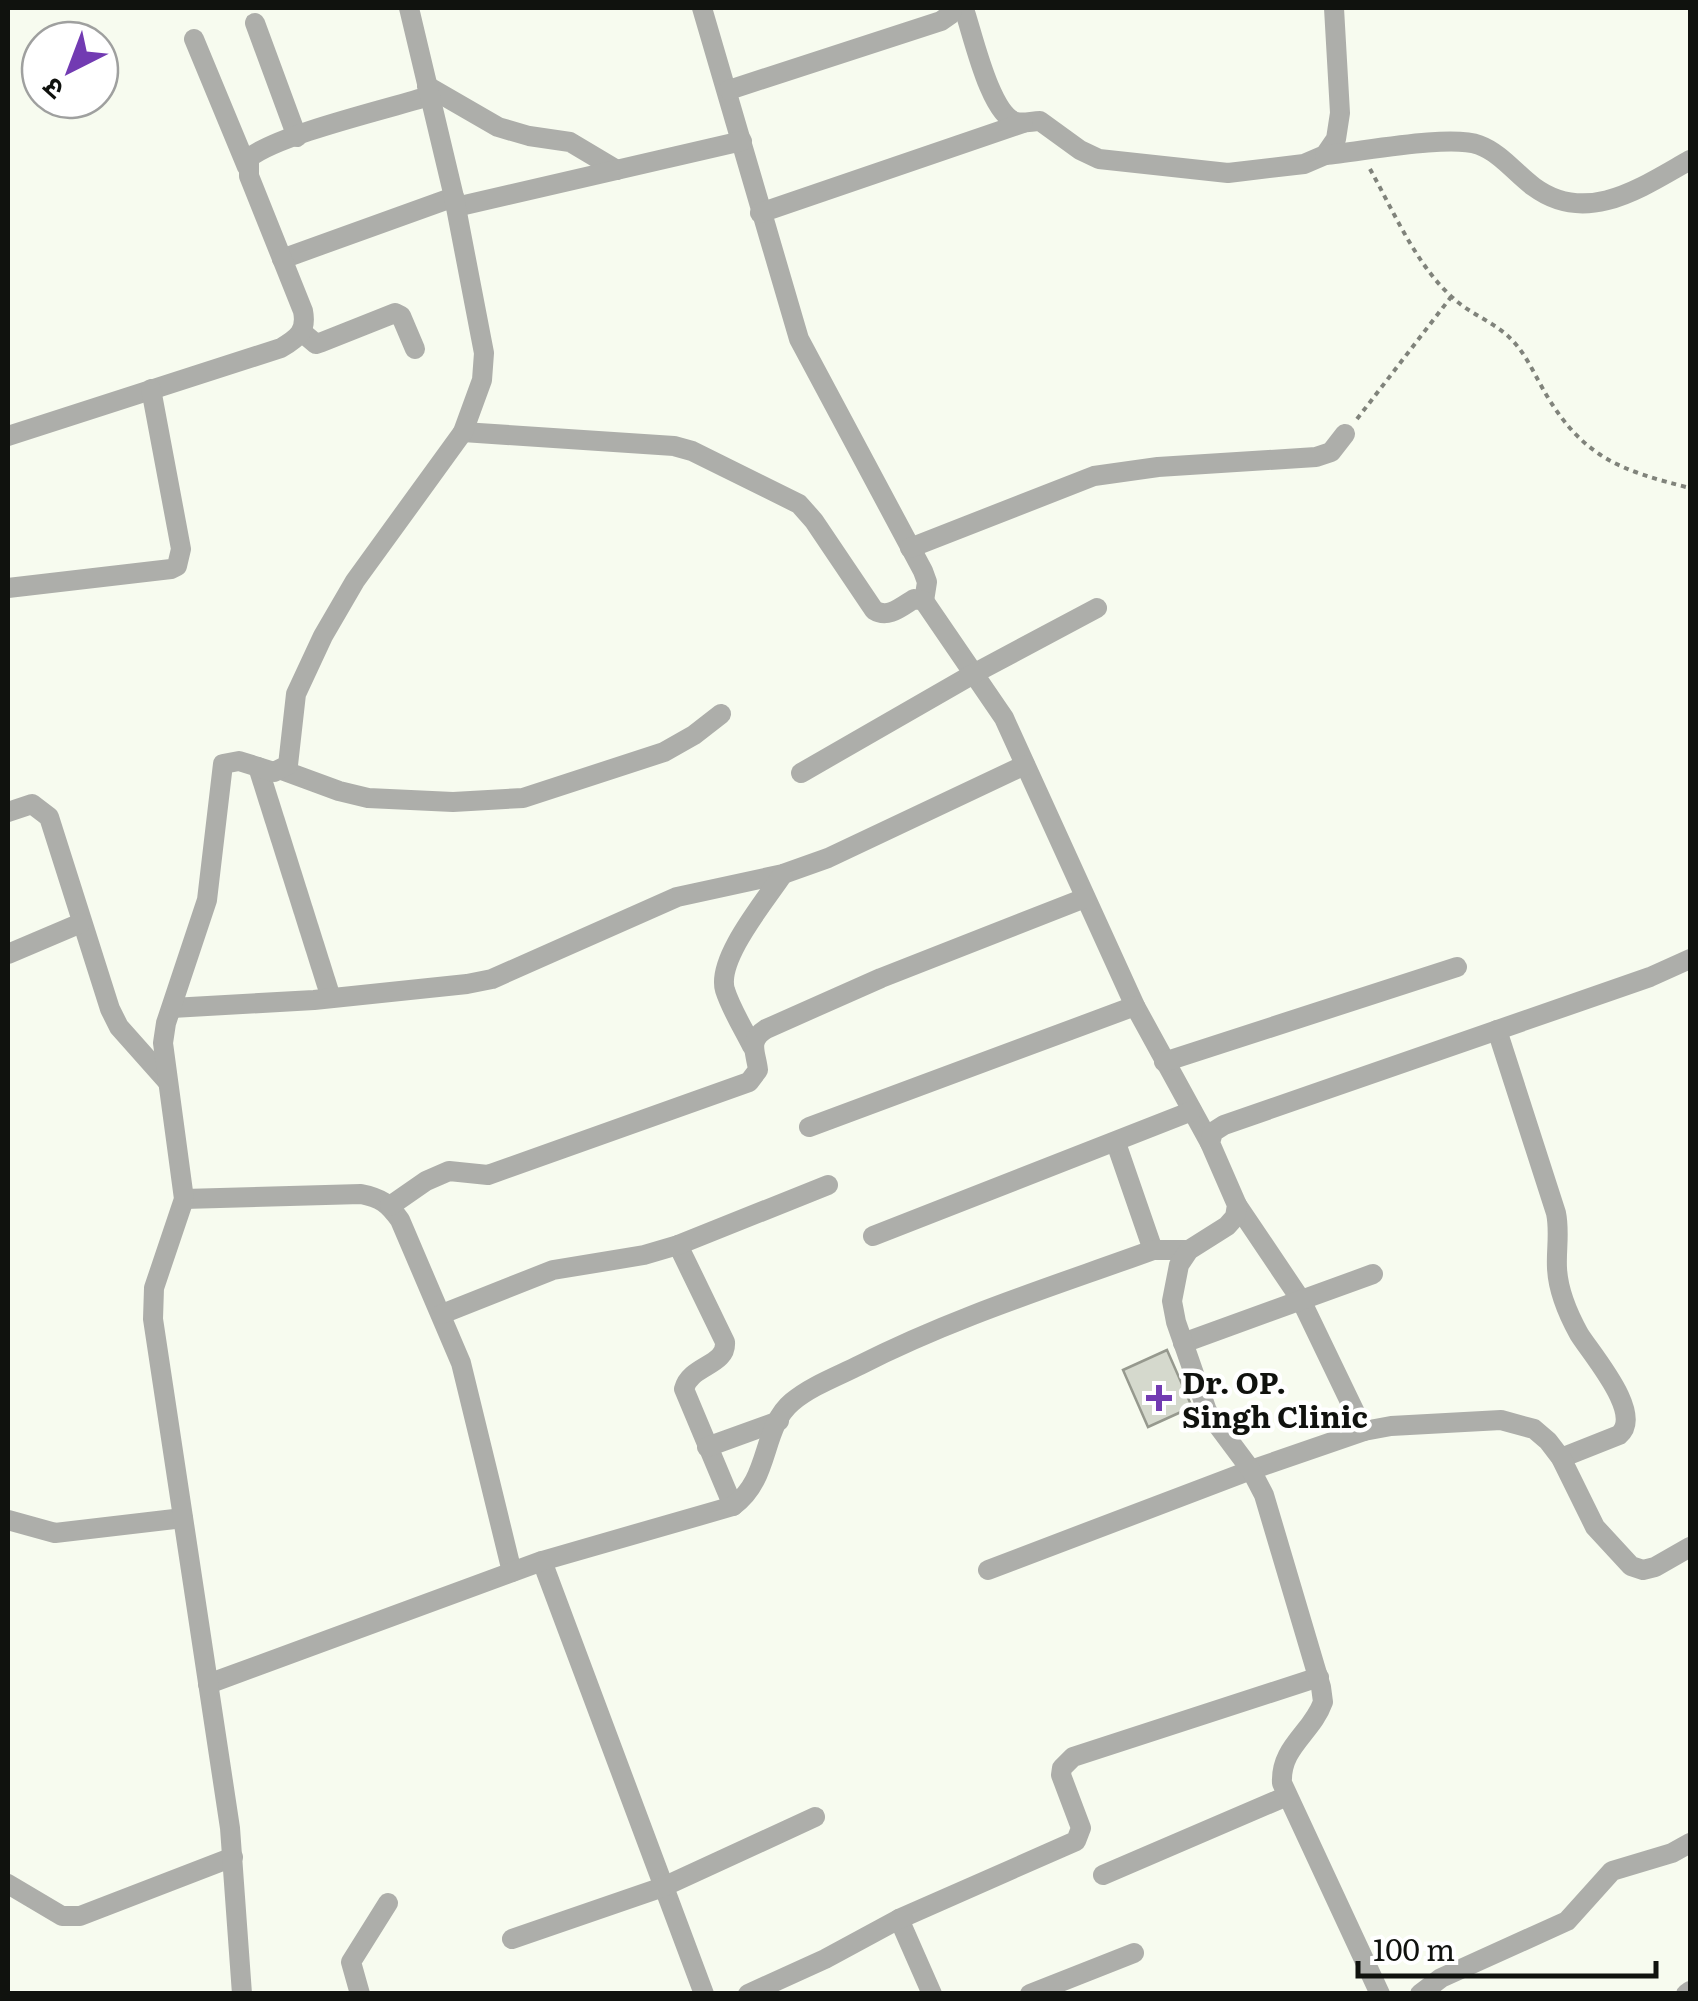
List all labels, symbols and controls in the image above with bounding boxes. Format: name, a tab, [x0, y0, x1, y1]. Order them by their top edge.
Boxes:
north arrow	[20, 20, 120, 120]
text: उ	[31, 69, 72, 111]
place label: Dr. OP. Singh Clinic	[1182, 1359, 1368, 1437]
marker: Dr. OP. Singh Clinic	[1146, 1385, 1172, 1411]
scale bar	[1358, 1916, 1656, 1978]
text: 100 m	[1373, 1926, 1455, 1970]

